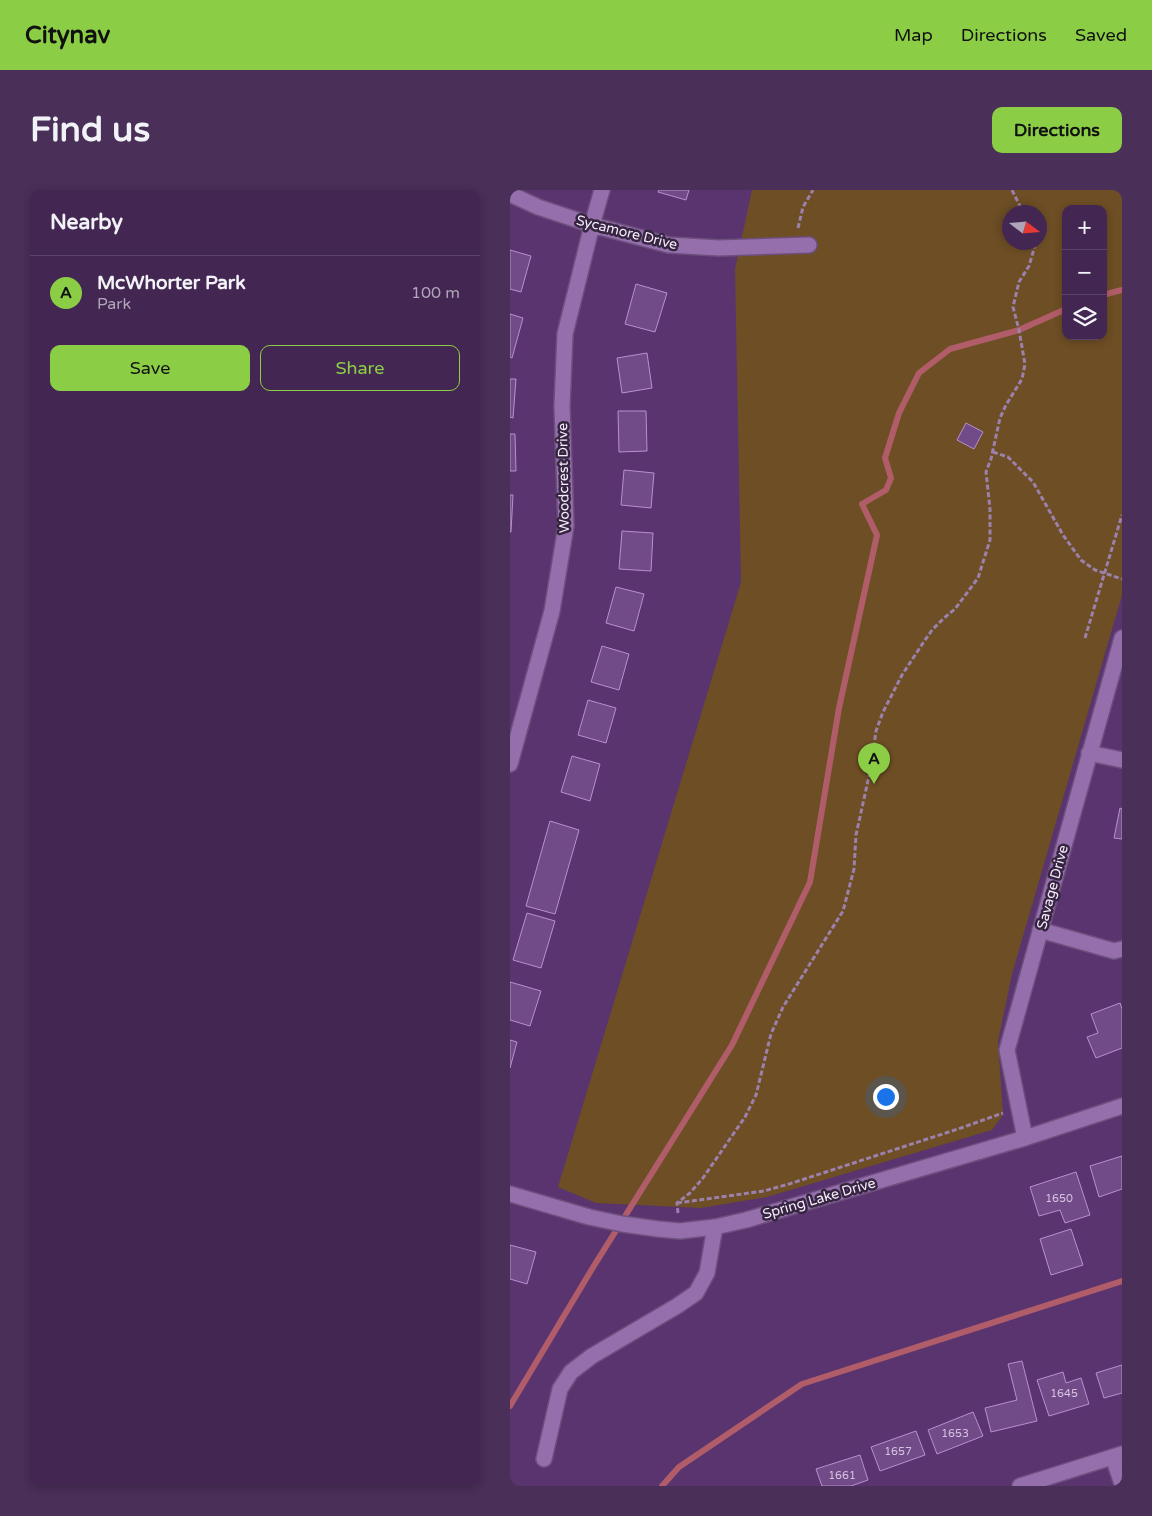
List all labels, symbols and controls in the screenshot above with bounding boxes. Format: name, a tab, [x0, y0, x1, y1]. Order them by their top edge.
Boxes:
text: Citynav	[25, 21, 110, 50]
text: Map	[894, 24, 933, 46]
text: Directions	[961, 24, 1047, 46]
text: Saved	[1075, 24, 1127, 46]
button: Directions	[992, 107, 1122, 153]
text: Find us	[30, 109, 150, 151]
north arrow	[1002, 205, 1047, 250]
map controls	[1062, 205, 1107, 340]
button: +	[1062, 205, 1107, 250]
text: Nearby	[50, 210, 123, 235]
street label: Sycamore Drive	[575, 212, 679, 253]
button: −	[1062, 250, 1107, 295]
text: McWhorter Park	[97, 272, 246, 294]
text: A	[60, 283, 72, 303]
text: 100 m	[411, 283, 460, 303]
text: Park	[97, 294, 131, 314]
button: layers	[1062, 295, 1107, 340]
button: Save	[50, 345, 250, 391]
button: Share	[260, 345, 460, 391]
street label: Woodcrest Drive	[554, 423, 573, 533]
pin: A	[858, 743, 890, 784]
street label: Savage Drive	[1033, 843, 1072, 931]
your location	[873, 1084, 899, 1110]
street label: Spring Lake Drive	[761, 1174, 878, 1223]
house number: 1650	[1045, 1192, 1073, 1205]
house number: 1645	[1050, 1387, 1078, 1400]
house number: 1653	[941, 1427, 969, 1440]
house number: 1657	[884, 1445, 912, 1458]
house number: 1661	[828, 1469, 856, 1482]

